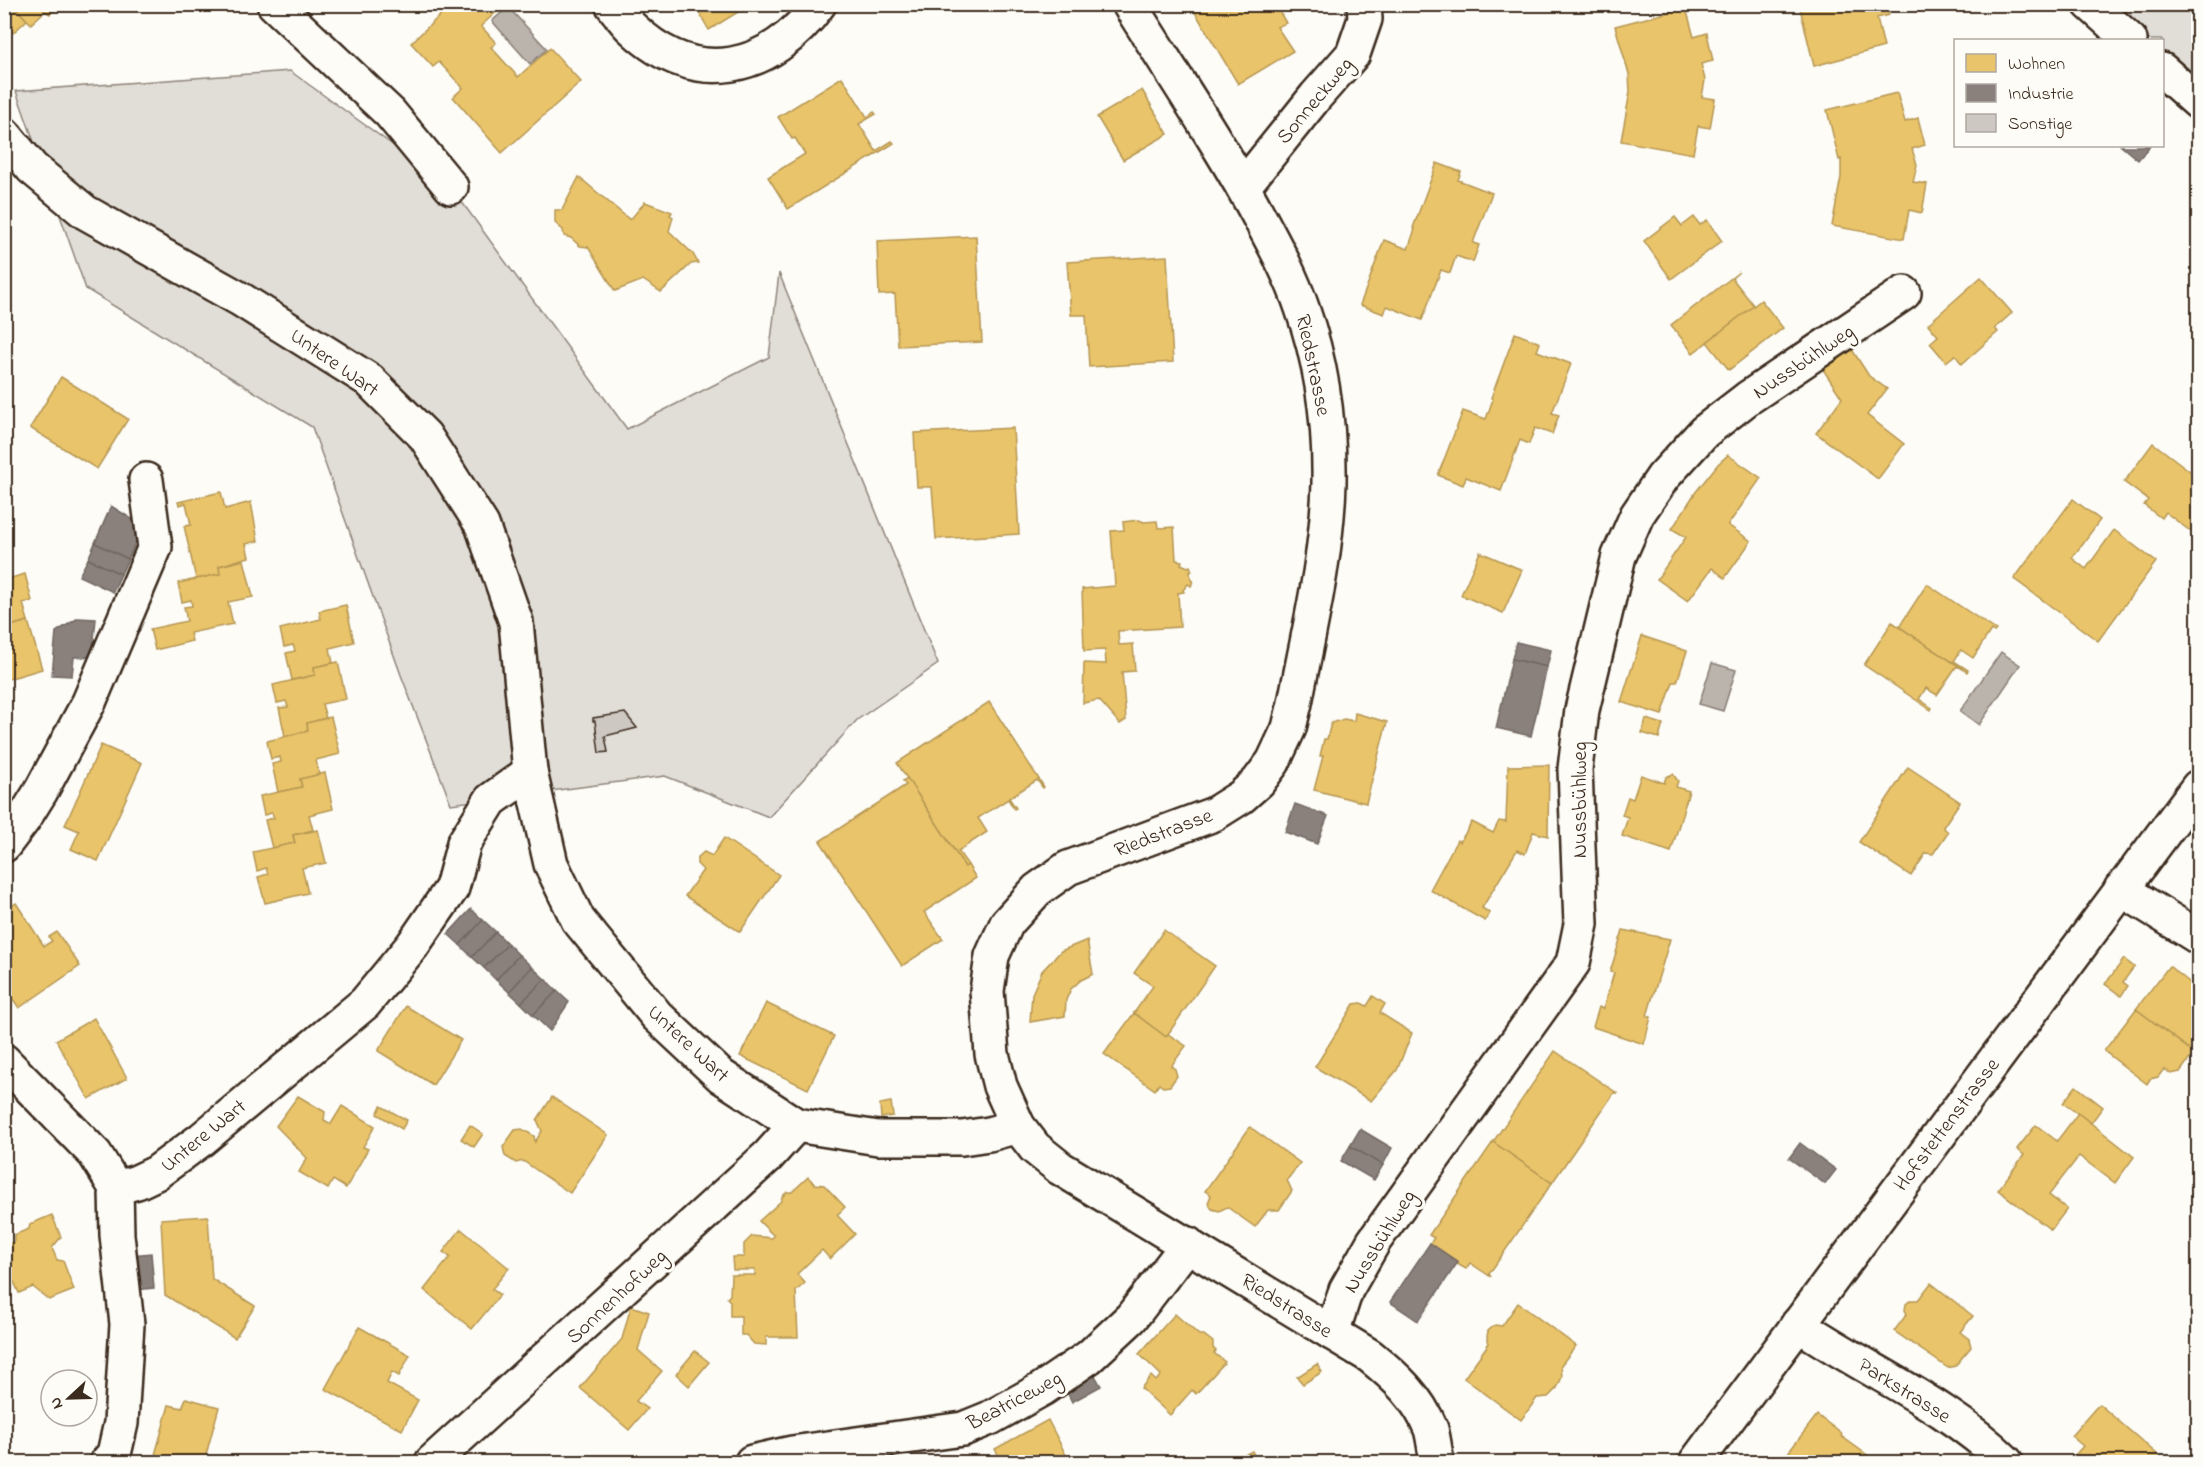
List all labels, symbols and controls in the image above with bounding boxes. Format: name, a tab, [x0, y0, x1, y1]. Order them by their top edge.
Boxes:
legend	[1954, 39, 2164, 147]
street label: Sonneckweg	[1270, 51, 1363, 153]
text: Wohnen	[2008, 52, 2065, 78]
text: Industrie	[2008, 82, 2074, 108]
text: Sonstige	[2008, 112, 2073, 139]
street label: Riedstrasse	[1287, 312, 1338, 419]
street label: Nussbühlweg	[1747, 318, 1862, 409]
street label: Untere Wart	[283, 322, 384, 405]
street label: Nussbühlweg	[1566, 742, 1598, 858]
street label: Riedstrasse	[1110, 801, 1218, 866]
street label: Untere Wart	[640, 999, 735, 1090]
street label: Hofstettenstrasse	[1887, 1052, 2008, 1198]
street label: Untere Wart	[155, 1093, 254, 1180]
street label: Nussbühlweg	[1337, 1185, 1426, 1301]
street label: Sonnenhofweg	[560, 1243, 676, 1354]
street label: Riedstrasse	[1234, 1267, 1338, 1347]
street label: Parkstrasse	[1852, 1351, 1957, 1432]
street label: Beatriceweg	[961, 1364, 1069, 1442]
north arrow	[39, 1368, 99, 1428]
text: N	[44, 1393, 70, 1412]

